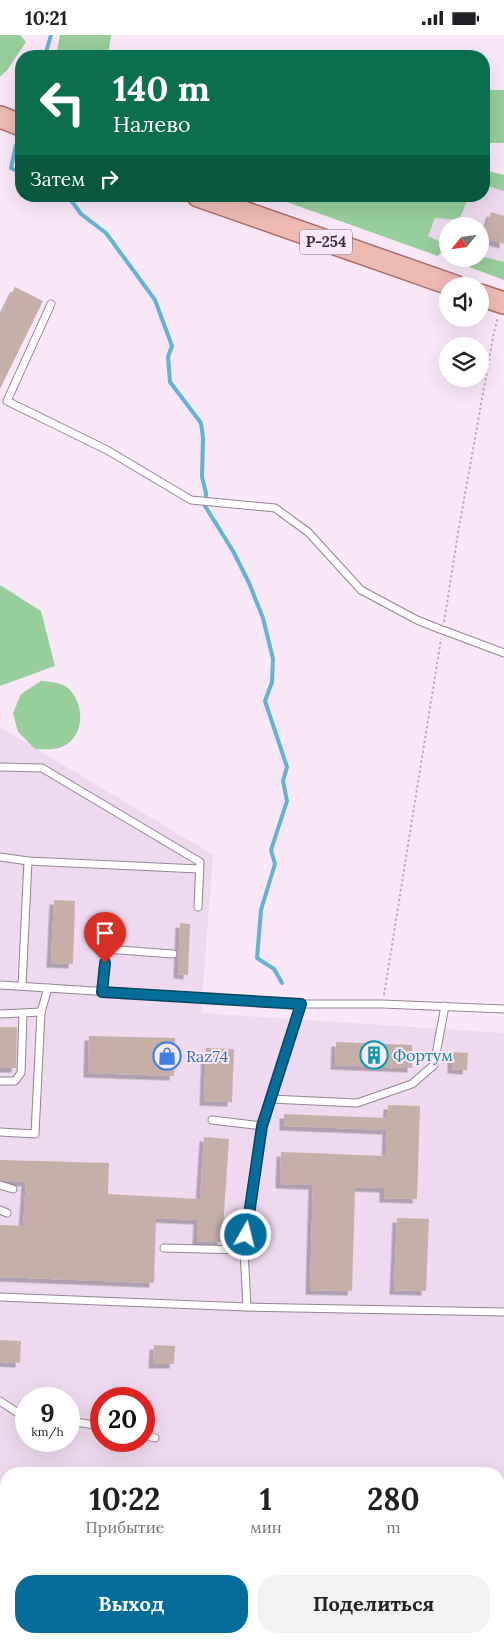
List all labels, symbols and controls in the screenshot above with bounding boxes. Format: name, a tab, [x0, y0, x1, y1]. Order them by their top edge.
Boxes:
text: 10:21	[25, 6, 67, 30]
text: 140 m	[113, 66, 210, 111]
icon: left	[30, 70, 95, 135]
text: Налево	[113, 110, 191, 138]
icon: right	[95, 165, 123, 193]
text: Затем	[30, 167, 85, 191]
north arrow	[439, 217, 489, 267]
map controls	[439, 217, 489, 387]
road number: Р-254	[300, 229, 352, 255]
button: sound	[439, 277, 489, 327]
button: layers	[439, 337, 489, 387]
pin	[84, 912, 126, 963]
icon: arrive	[91, 919, 119, 947]
building icon: Фортум	[359, 1040, 389, 1070]
shop icon: Raz74	[152, 1041, 182, 1071]
place label: Фортум	[393, 1045, 453, 1065]
place label: Raz74	[186, 1046, 229, 1066]
position arrow	[219, 1208, 271, 1260]
speed limit sign: 20	[90, 1387, 155, 1452]
text: 9	[40, 1397, 55, 1429]
text: km/h	[31, 1424, 64, 1439]
text: 10:22	[90, 1480, 160, 1518]
text: 1	[260, 1480, 272, 1518]
text: 280	[367, 1480, 420, 1518]
text: Прибытие	[86, 1517, 164, 1537]
text: мин	[250, 1517, 282, 1537]
text: m	[386, 1517, 401, 1537]
button: Выход	[15, 1575, 248, 1633]
button: Поделиться	[258, 1575, 490, 1633]

